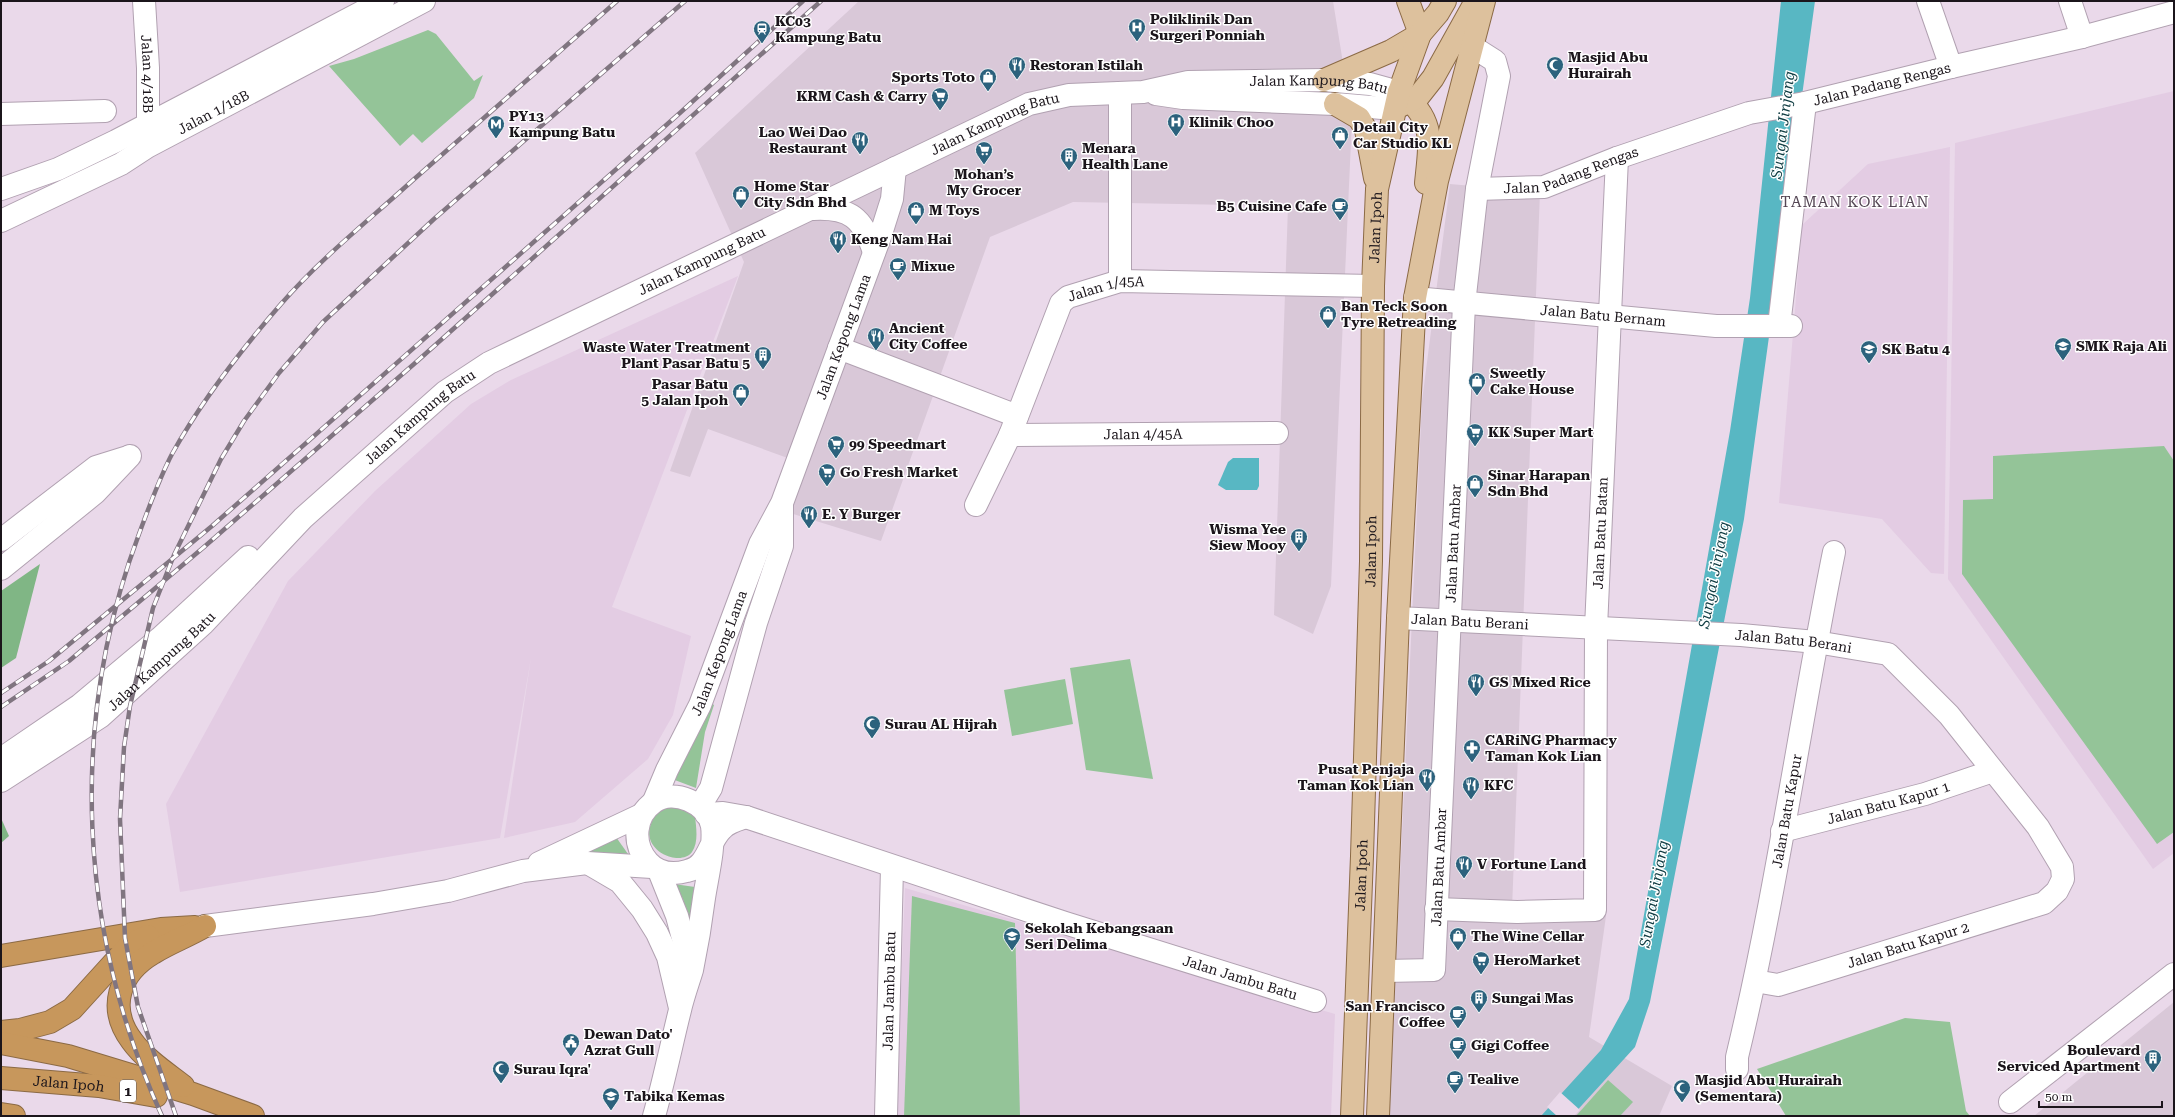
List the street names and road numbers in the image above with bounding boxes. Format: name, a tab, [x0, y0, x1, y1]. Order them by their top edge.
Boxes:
street label: Jalan 4/18B	[138, 34, 156, 113]
street label: Jalan Padang Rengas	[1811, 59, 1953, 109]
street label: Jalan Kampung Batu	[1249, 72, 1390, 97]
street label: Jalan 1/18B	[175, 87, 252, 137]
street label: Jalan Kampung Batu	[928, 89, 1061, 158]
street label: Jalan Padang Rengas	[1503, 143, 1641, 196]
street label: Jalan Ipoh	[1366, 191, 1385, 264]
street label: Jalan Kampung Batu	[636, 223, 768, 298]
street label: Jalan Kepong Lama	[813, 272, 874, 402]
street label: Jalan 1/45A	[1066, 273, 1145, 305]
street label: Jalan Batu Bernam	[1540, 302, 1667, 329]
street label: Jalan Kampung Batu	[361, 366, 478, 468]
street label: Jalan 4/45A	[1104, 426, 1183, 442]
street label: Jalan Batu Batan	[1590, 477, 1611, 590]
street label: Jalan Batu Ambar	[1443, 484, 1464, 603]
street label: Jalan Ipoh	[1362, 515, 1379, 587]
street label: Jalan Kepong Lama	[688, 588, 750, 718]
street label: Jalan Kampung Batu	[105, 608, 219, 714]
street label: Jalan Batu Berani	[1411, 611, 1530, 632]
street label: Jalan Batu Berani	[1734, 627, 1853, 656]
street label: Jalan Batu Kapur	[1769, 753, 1805, 869]
street label: Jalan Batu Kapur 1	[1825, 778, 1952, 827]
street label: Jalan Batu Ambar	[1428, 807, 1449, 927]
street label: Jalan Ipoh	[1352, 839, 1371, 911]
street label: Jalan Batu Kapur 2	[1845, 919, 1971, 971]
street label: Jalan Jambu Batu	[880, 931, 898, 1051]
street label: Jalan Jambu Batu	[1181, 952, 1300, 1003]
street label: Jalan Ipoh	[32, 1073, 106, 1095]
road number: 1	[120, 1080, 136, 1102]

